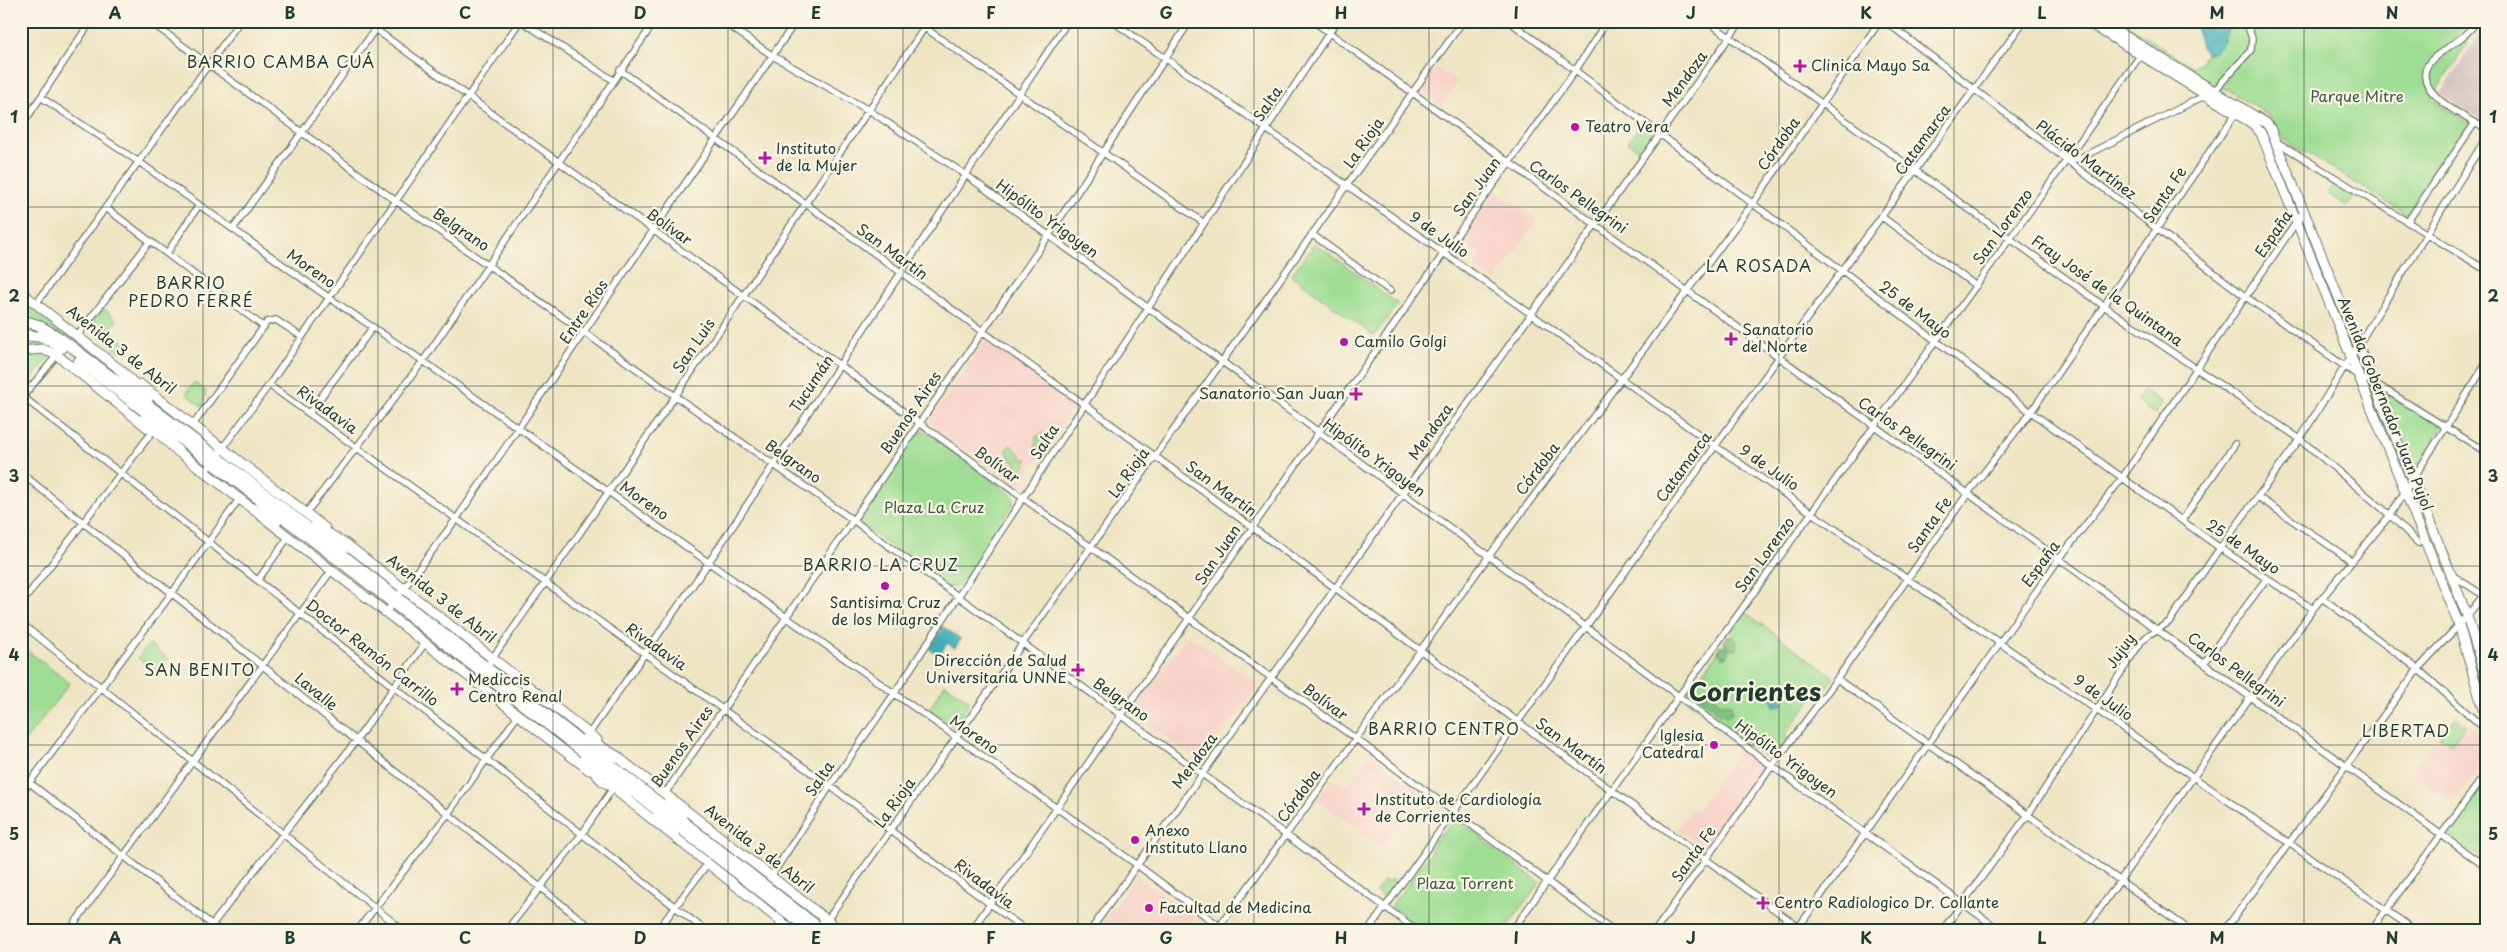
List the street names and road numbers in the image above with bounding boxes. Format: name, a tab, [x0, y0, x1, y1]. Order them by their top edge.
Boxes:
street label: Mendoza	[1656, 45, 1712, 111]
street label: Salta	[1246, 80, 1287, 126]
street label: Catamarca	[1888, 99, 1956, 179]
street label: La Rioja	[1337, 111, 1389, 172]
street label: Córdoba	[1751, 111, 1805, 175]
street label: Plácido Martínez	[2032, 113, 2142, 204]
street label: San Juan	[1446, 152, 1505, 221]
street label: Carlos Pellegrini	[1525, 153, 1633, 238]
street label: Santa Fe	[2136, 161, 2191, 227]
street label: Hipólito Yrigoyen	[992, 173, 1104, 263]
street label: San Lorenzo	[1966, 183, 2037, 269]
street label: Belgrano	[429, 201, 495, 256]
street label: Bolívar	[642, 202, 698, 250]
street label: España	[2248, 204, 2297, 262]
street label: 9 de Julio	[1405, 205, 1474, 263]
street label: San Martín	[852, 217, 933, 285]
street label: Fray José de la Quintana	[2027, 229, 2189, 351]
street label: Moreno	[283, 243, 341, 293]
street label: Entre Ríos	[553, 274, 613, 348]
street label: 25 de Mayo	[1875, 274, 1957, 344]
street label: Avenida Gobernador Juan Pujol	[2333, 293, 2440, 514]
street label: Avenida 3 de Abril	[62, 299, 182, 399]
street label: San Luis	[666, 313, 720, 377]
street label: Tucumán	[783, 350, 838, 417]
street label: Buenos Aires	[873, 366, 946, 458]
street label: Rivadavia	[293, 379, 364, 439]
street label: Carlos Pellegrini	[1854, 390, 1962, 475]
street label: Mendoza	[1402, 398, 1458, 464]
street label: Hipólito Yrigoyen	[1319, 412, 1431, 502]
street label: Salta	[1024, 418, 1064, 464]
street label: Catamarca	[1649, 426, 1717, 506]
street label: Belgrano	[761, 433, 827, 488]
street label: Córdoba	[1509, 436, 1565, 499]
street label: 9 de Julio	[1735, 438, 1804, 496]
street label: Bolívar	[970, 439, 1026, 488]
street label: La Rioja	[1102, 442, 1154, 502]
street label: San Martín	[1181, 454, 1262, 522]
street label: Moreno	[616, 475, 674, 525]
street label: Santa Fe	[1901, 491, 1957, 557]
street label: San Lorenzo	[1728, 511, 1799, 597]
street label: 25 de Mayo	[2202, 512, 2285, 579]
street label: San Juan	[1188, 519, 1245, 589]
street label: España	[2015, 535, 2065, 591]
street label: Avenida 3 de Abril	[382, 548, 502, 648]
street label: Doctor Ramón Carrillo	[302, 592, 444, 711]
street label: Rivadavia	[621, 616, 693, 676]
street label: Carlos Pellegrini	[2183, 625, 2290, 712]
street label: Jujuy	[2099, 628, 2140, 673]
street label: Lavalle	[290, 666, 343, 715]
street label: 9 de Julio	[2069, 668, 2138, 726]
street label: Belgrano	[1089, 671, 1155, 726]
street label: Bolívar	[1298, 676, 1354, 725]
street label: Buenos Aires	[644, 700, 718, 792]
street label: Moreno	[946, 709, 1004, 759]
street label: San Martín	[1531, 711, 1612, 779]
street label: Hipólito Yrigoyen	[1731, 713, 1843, 803]
street label: Mendoza	[1166, 727, 1222, 793]
street label: Salta	[798, 755, 839, 801]
street label: Córdoba	[1271, 763, 1325, 827]
street label: La Rioja	[868, 772, 920, 832]
street label: Avenida 3 de Abril	[700, 798, 820, 898]
street label: Santa Fe	[1665, 820, 1721, 886]
street label: Rivadavia	[950, 852, 1020, 913]

